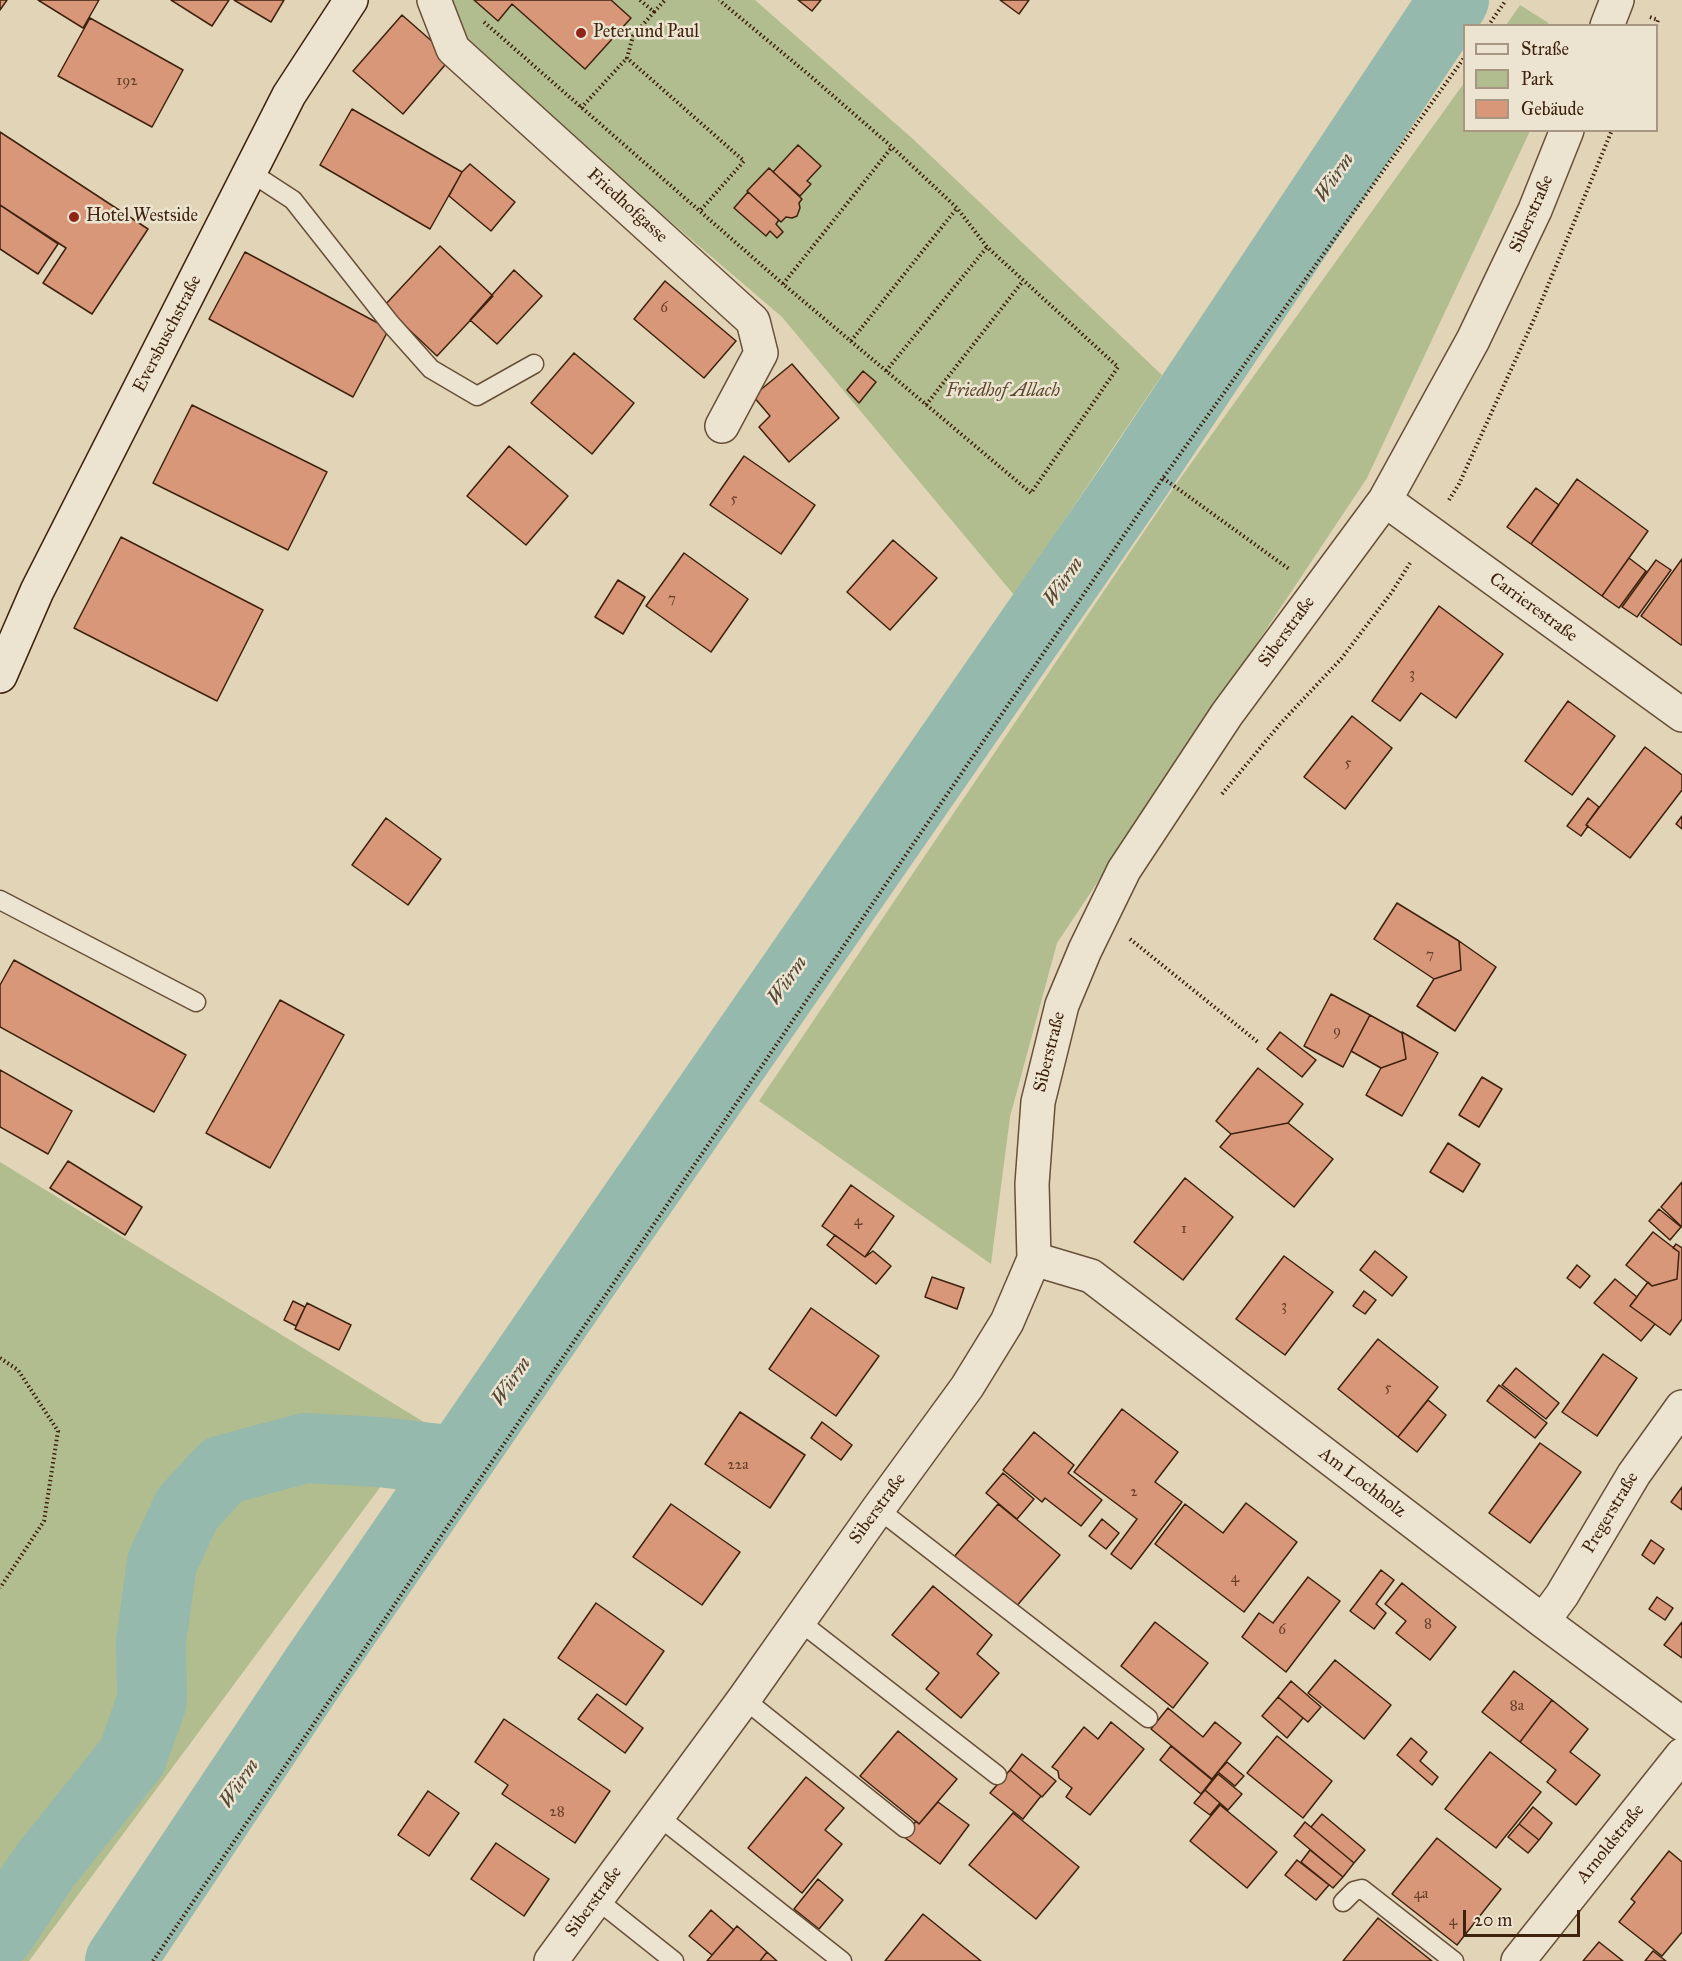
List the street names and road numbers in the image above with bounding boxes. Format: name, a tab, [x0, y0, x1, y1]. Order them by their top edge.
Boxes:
street label: Friedhofgasse	[582, 164, 672, 248]
street label: Siberstraße	[1505, 172, 1559, 256]
street label: Eversbuschstraße	[129, 272, 207, 396]
street label: Carrierestraße	[1485, 569, 1581, 647]
street label: Siberstraße	[1254, 592, 1320, 672]
street label: Siberstraße	[1030, 1009, 1070, 1095]
street label: Am Lochholz	[1314, 1443, 1410, 1523]
street label: Pregerstraße	[1578, 1468, 1644, 1558]
street label: Siberstraße	[845, 1469, 911, 1549]
street label: Arnoldstraße	[1572, 1800, 1650, 1888]
street label: Siberstraße	[561, 1862, 627, 1942]

